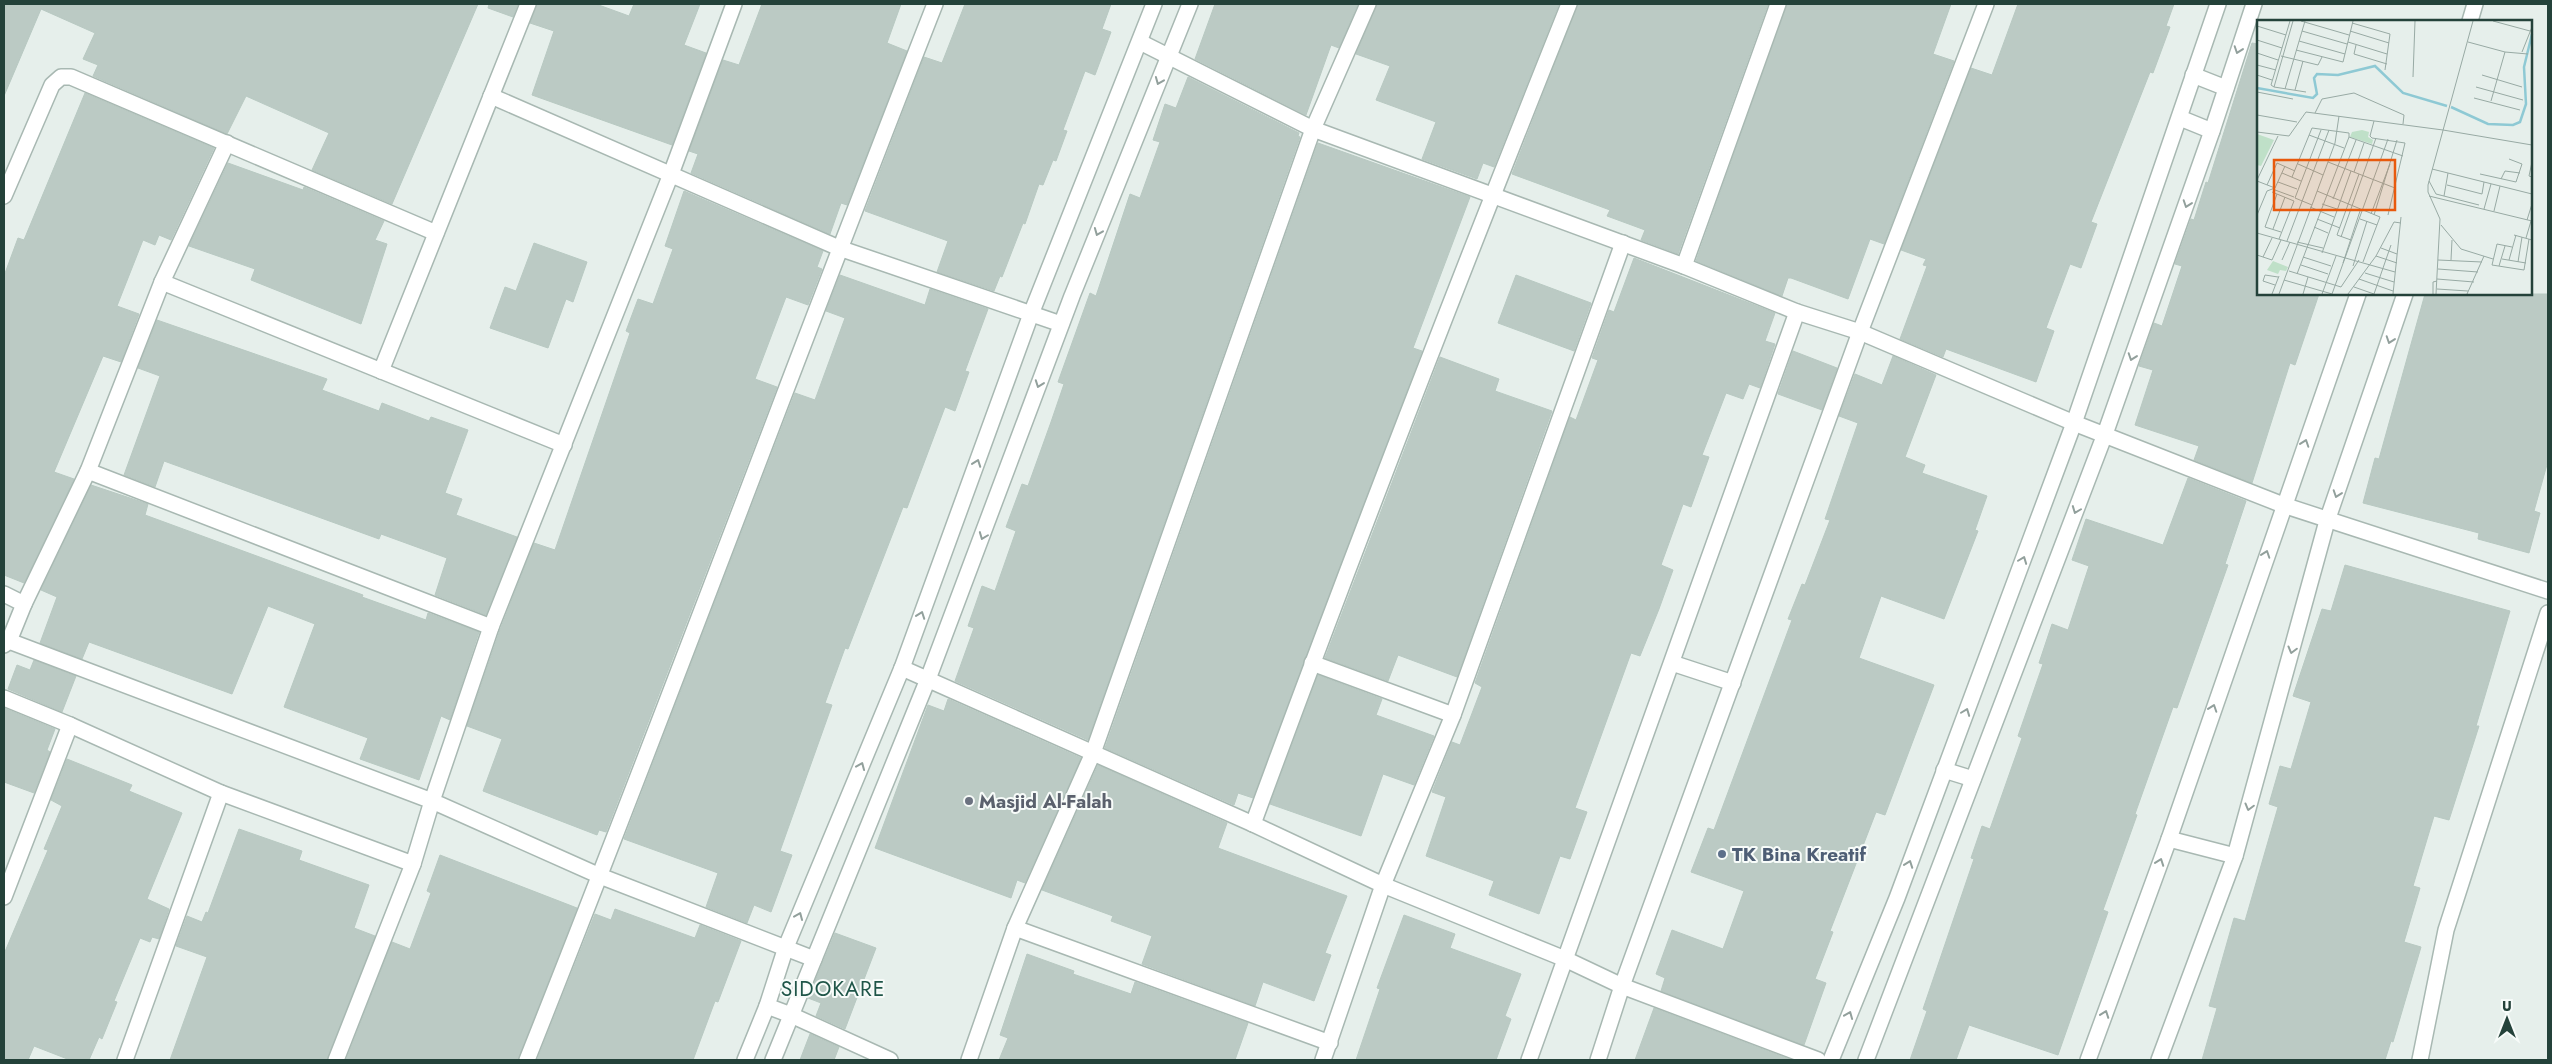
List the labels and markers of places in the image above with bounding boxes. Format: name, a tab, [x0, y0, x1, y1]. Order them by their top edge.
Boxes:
place label: Masjid Al-Falah	[979, 788, 1112, 815]
marker: Masjid Al-Falah	[963, 795, 975, 807]
place label: TK Bina Kreatif	[1732, 841, 1868, 868]
marker: TK Bina Kreatif	[1716, 848, 1728, 860]

